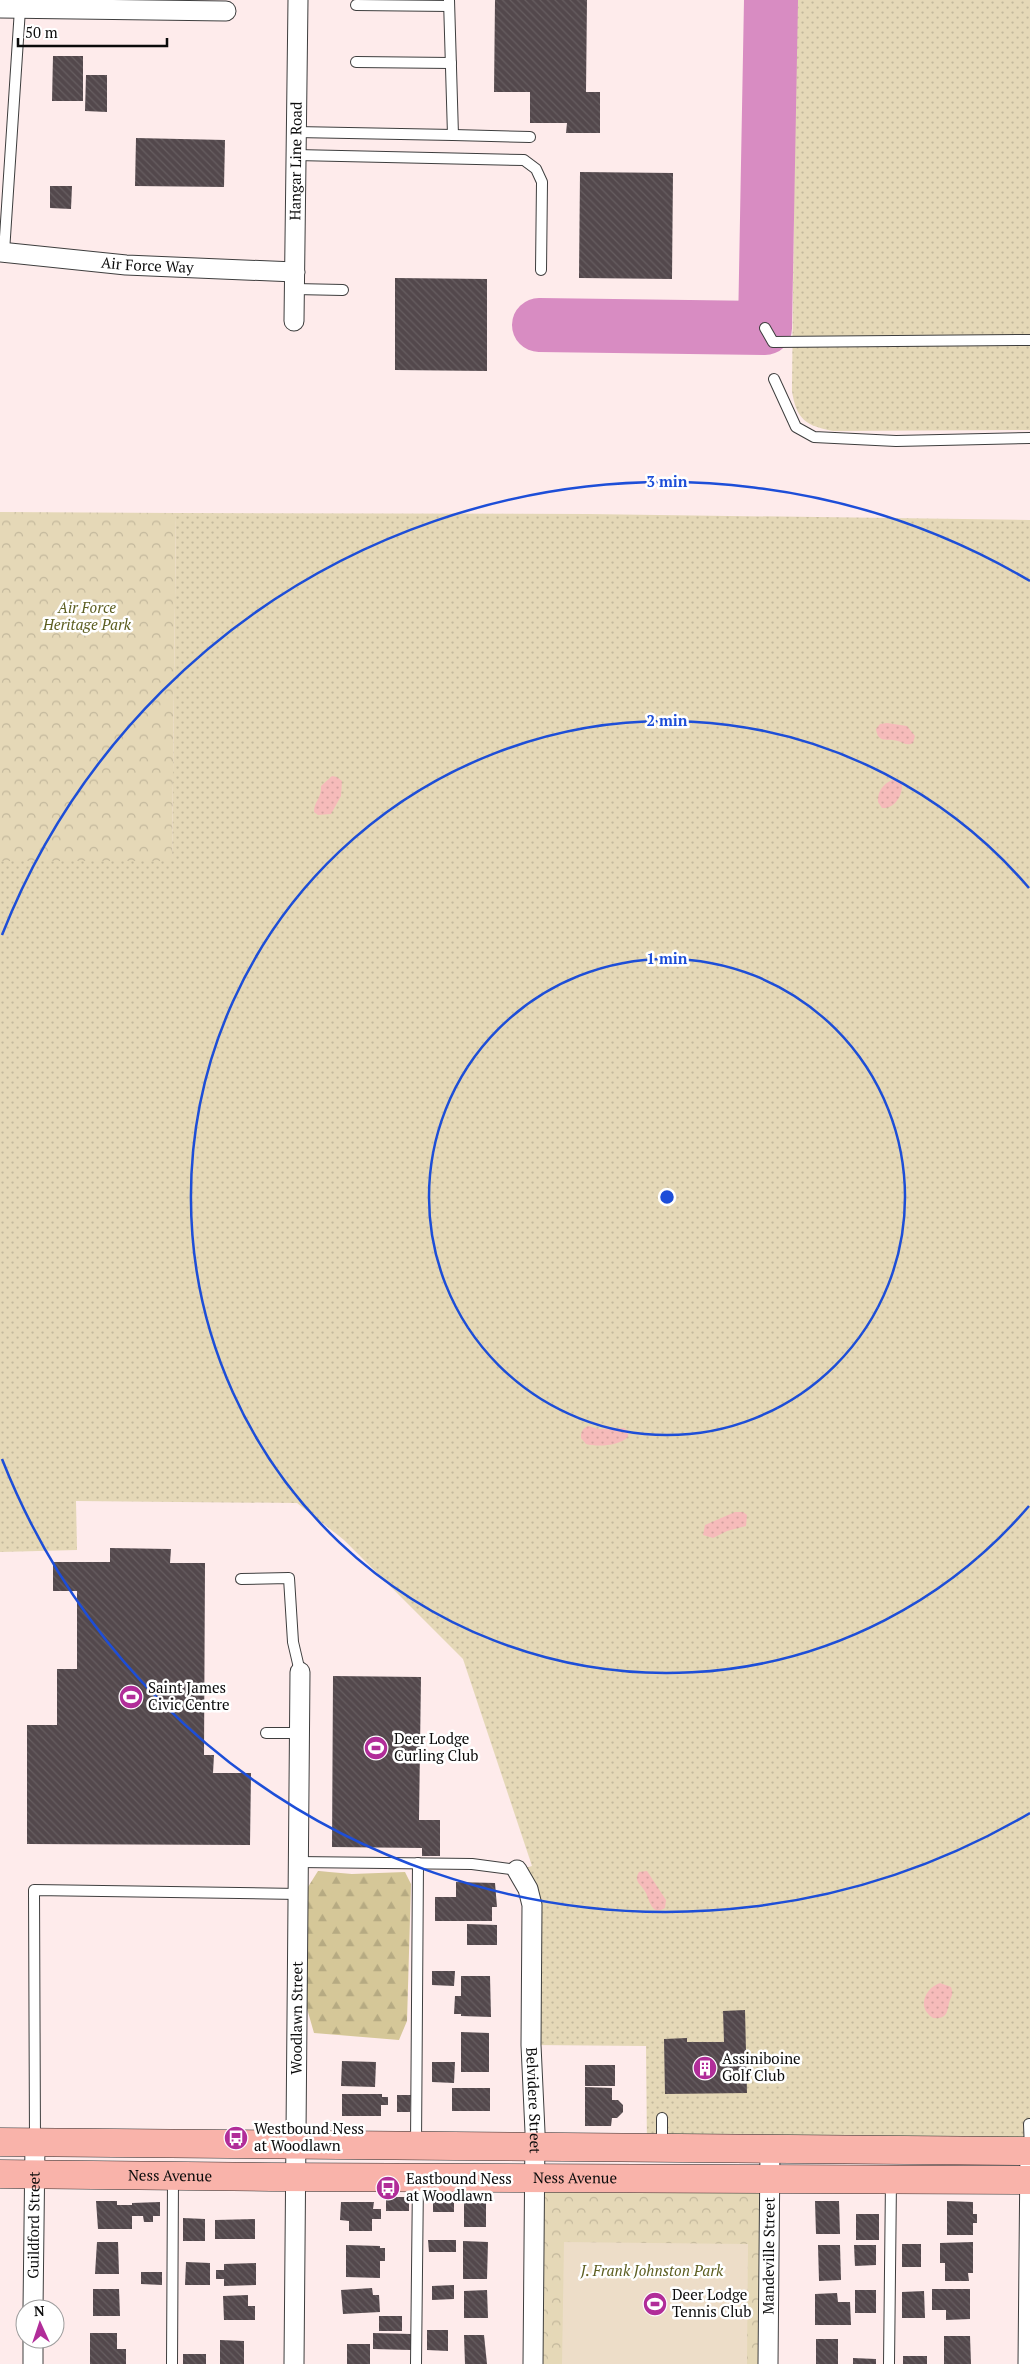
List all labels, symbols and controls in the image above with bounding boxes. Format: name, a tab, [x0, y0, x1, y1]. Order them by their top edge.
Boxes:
scale bar	[18, 15, 166, 47]
text: 50 m	[25, 22, 58, 42]
street label: Hangar Line Road	[284, 102, 306, 220]
street label: Air Force Way	[100, 251, 194, 277]
text: 3 min	[646, 471, 688, 491]
park label: Air Force Heritage Park	[42, 597, 132, 634]
text: 2 min	[646, 710, 688, 730]
text: 1 min	[646, 948, 688, 968]
centre of rings	[658, 1188, 676, 1206]
place label: Saint James Civic Centre	[148, 1677, 230, 1714]
sports icon: Saint James Civic Centre	[118, 1684, 144, 1710]
place label: Deer Lodge Curling Club	[394, 1728, 478, 1765]
sports icon: Deer Lodge Curling Club	[363, 1735, 389, 1761]
street label: Woodlawn Street	[286, 1961, 306, 2075]
street label: Belvidere Street	[522, 2047, 546, 2154]
place label: Assiniboine Golf Club	[722, 2048, 801, 2085]
building icon: Assiniboine Golf Club	[692, 2055, 718, 2081]
place label: Westbound Ness at Woodlawn	[254, 2118, 364, 2155]
bus stop icon: Westbound Ness at Woodlawn	[223, 2125, 249, 2151]
street label: Ness Avenue	[128, 2164, 212, 2185]
street label: Ness Avenue	[533, 2167, 617, 2187]
place label: Eastbound Ness at Woodlawn	[406, 2168, 512, 2205]
street label: Guildford Street	[22, 2171, 44, 2279]
bus stop icon: Eastbound Ness at Woodlawn	[375, 2175, 401, 2201]
street label: Mandeville Street	[757, 2197, 779, 2315]
park label: J. Frank Johnston Park	[580, 2260, 724, 2280]
place label: Deer Lodge Tennis Club	[672, 2284, 751, 2321]
sports icon: Deer Lodge Tennis Club	[642, 2291, 668, 2317]
north arrow	[15, 2299, 65, 2349]
text: N	[33, 2301, 45, 2320]

